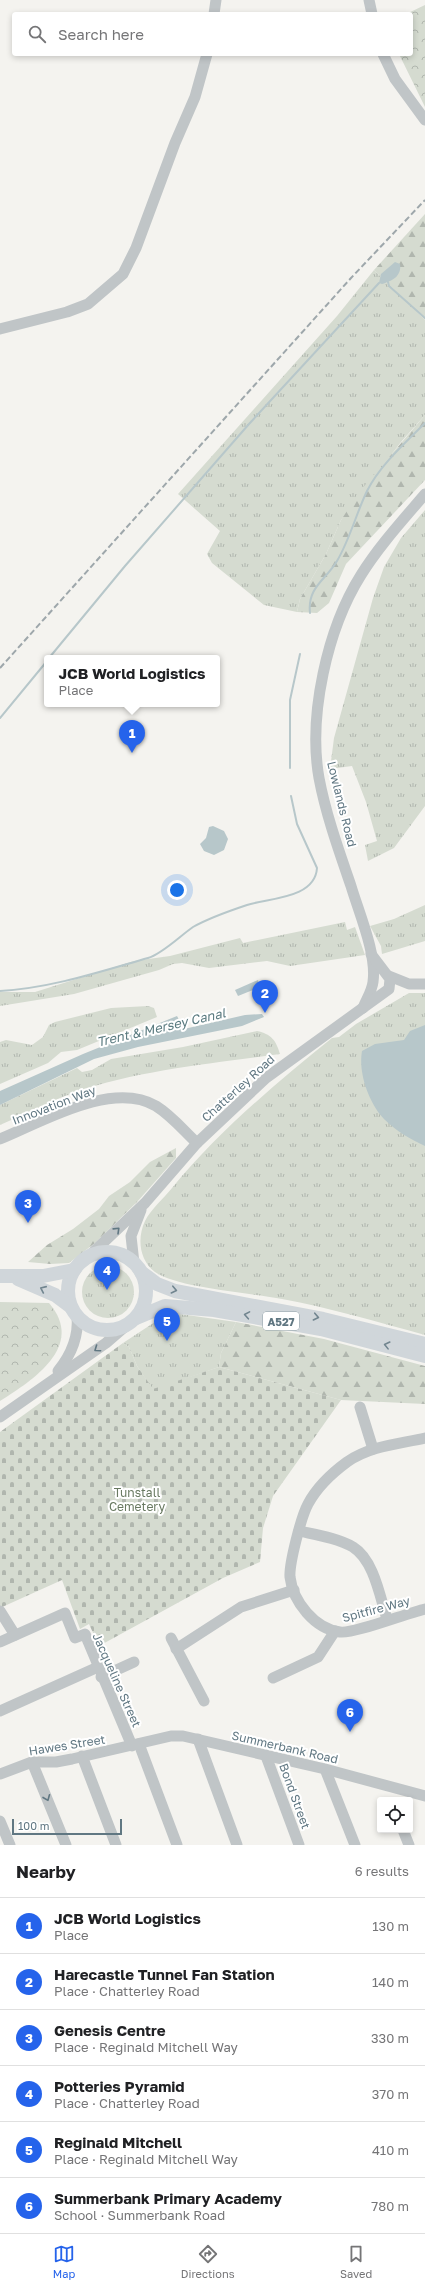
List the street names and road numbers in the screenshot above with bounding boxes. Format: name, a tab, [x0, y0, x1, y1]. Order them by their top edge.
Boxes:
street label: Lowlands Road	[324, 760, 360, 848]
street label: Chatterley Road	[198, 1051, 278, 1125]
street label: Innovation Way	[10, 1082, 98, 1128]
road number: A527	[263, 1312, 299, 1330]
street label: Spitfire Way	[340, 1593, 412, 1625]
street label: Jacqueline Street	[90, 1631, 145, 1730]
street label: Summerbank Road	[230, 1727, 340, 1767]
street label: Hawes Street	[28, 1732, 106, 1758]
street label: Bond Street	[276, 1761, 314, 1831]

